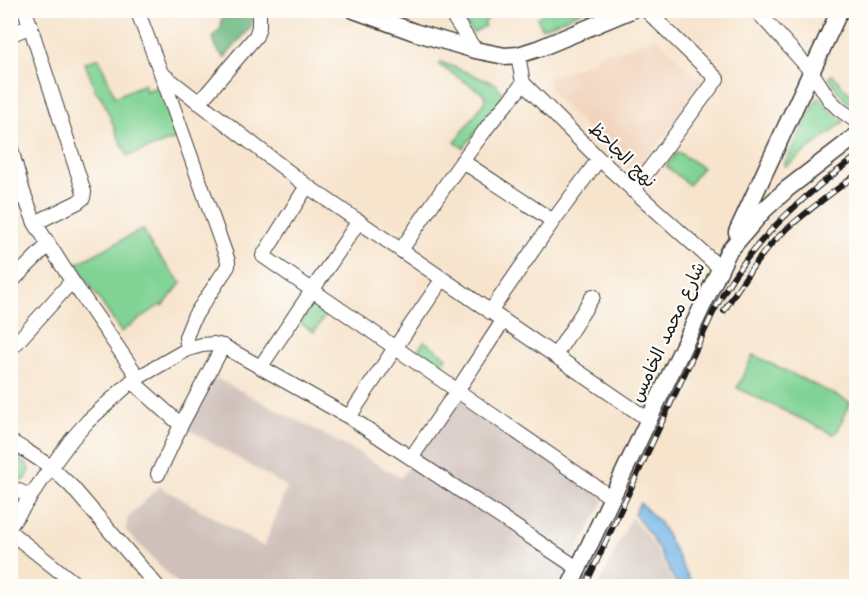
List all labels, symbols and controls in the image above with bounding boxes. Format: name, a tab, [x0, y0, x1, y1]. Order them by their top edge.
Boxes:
street label: نهج الجاحظ	[583, 118, 660, 193]
street label: شارع محمد الخامس	[626, 259, 711, 406]

